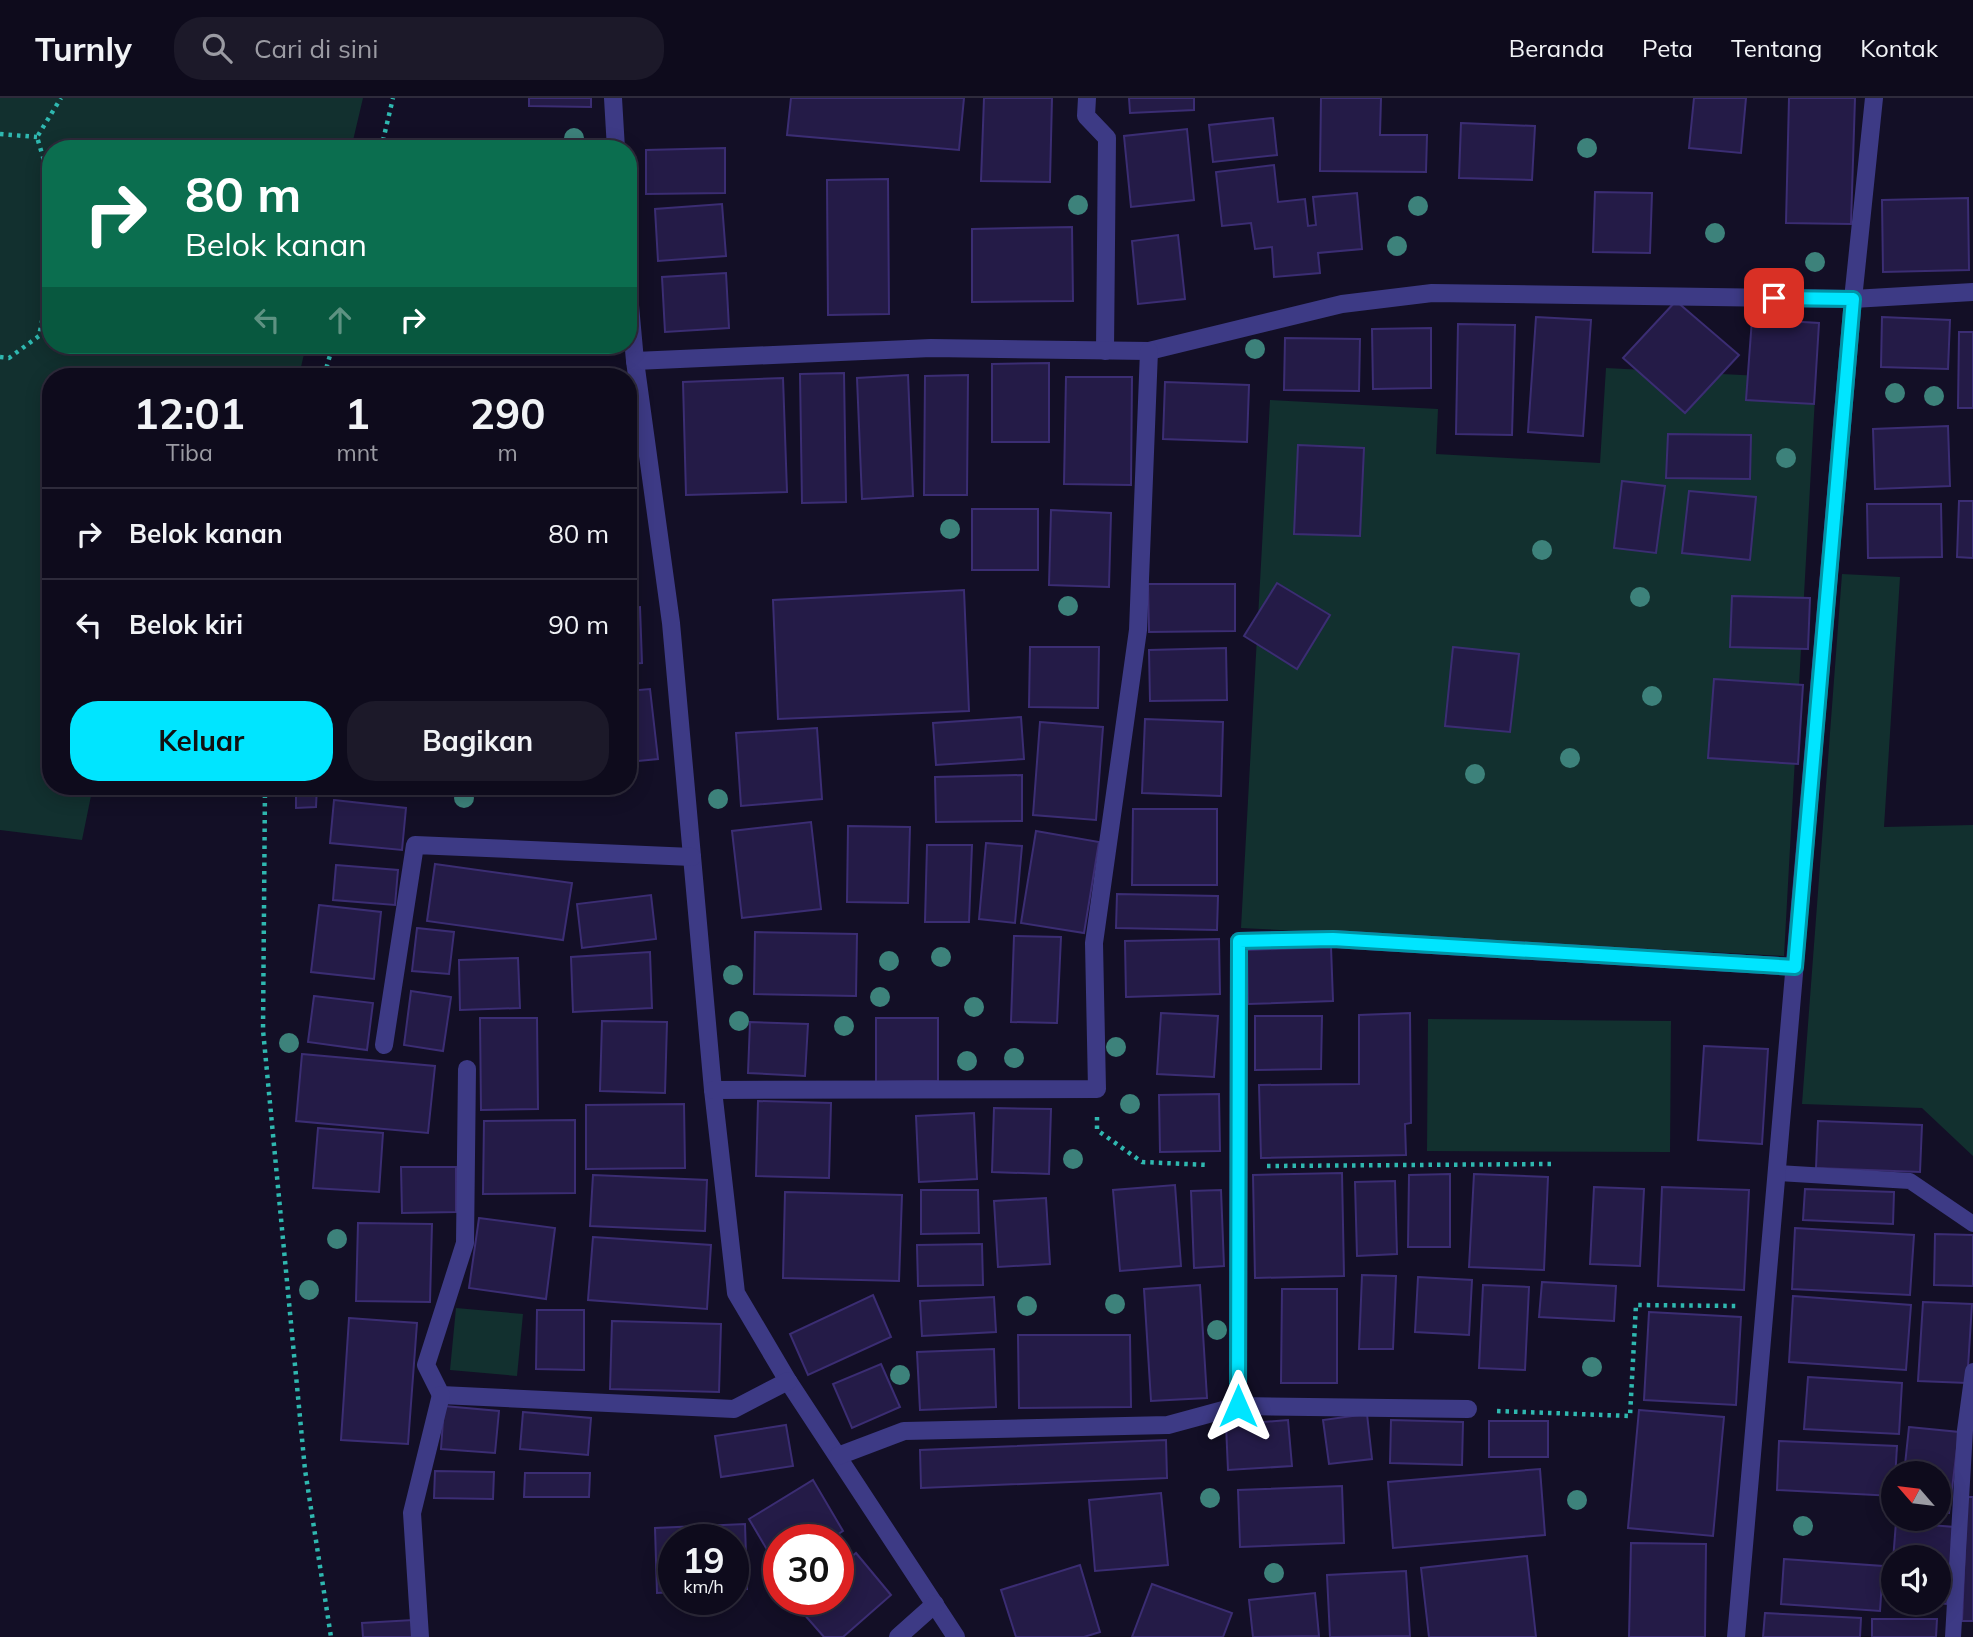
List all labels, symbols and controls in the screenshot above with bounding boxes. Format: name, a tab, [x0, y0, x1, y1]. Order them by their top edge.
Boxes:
search box	[174, 17, 664, 80]
text: Turnly	[35, 28, 132, 69]
icon: search	[198, 29, 236, 67]
text: Cari di sini	[254, 32, 378, 65]
text: Beranda	[1509, 33, 1604, 63]
text: Peta	[1642, 33, 1693, 63]
text: Tentang	[1731, 33, 1822, 63]
text: Kontak	[1860, 33, 1938, 63]
text: 80 m	[185, 163, 301, 224]
icon: right	[70, 168, 161, 259]
text: Belok kanan	[185, 224, 367, 264]
pin	[1744, 268, 1804, 328]
icon: arrive	[1755, 279, 1793, 317]
icon: left	[248, 301, 286, 339]
icon: ahead	[321, 301, 359, 339]
icon: right	[394, 301, 432, 339]
text: 12:01	[134, 387, 245, 440]
text: 1	[345, 387, 370, 440]
text: 290	[470, 387, 545, 440]
text: Tiba	[166, 438, 213, 467]
text: mnt	[336, 438, 378, 467]
text: m	[497, 438, 518, 467]
icon: right	[70, 515, 108, 553]
text: Belok kanan	[129, 517, 283, 550]
text: 80 m	[548, 517, 609, 550]
icon: left	[70, 606, 108, 644]
text: Belok kiri	[129, 608, 243, 641]
text: 90 m	[548, 608, 609, 641]
button: Keluar	[70, 701, 333, 781]
button: Bagikan	[347, 701, 609, 781]
position arrow	[1201, 1369, 1275, 1443]
north arrow	[1881, 1461, 1951, 1531]
map controls	[1881, 1461, 1951, 1615]
speed limit sign: 30	[763, 1524, 854, 1615]
text: 19	[682, 1538, 725, 1582]
button: sound	[1881, 1545, 1951, 1615]
text: km/h	[683, 1575, 724, 1598]

